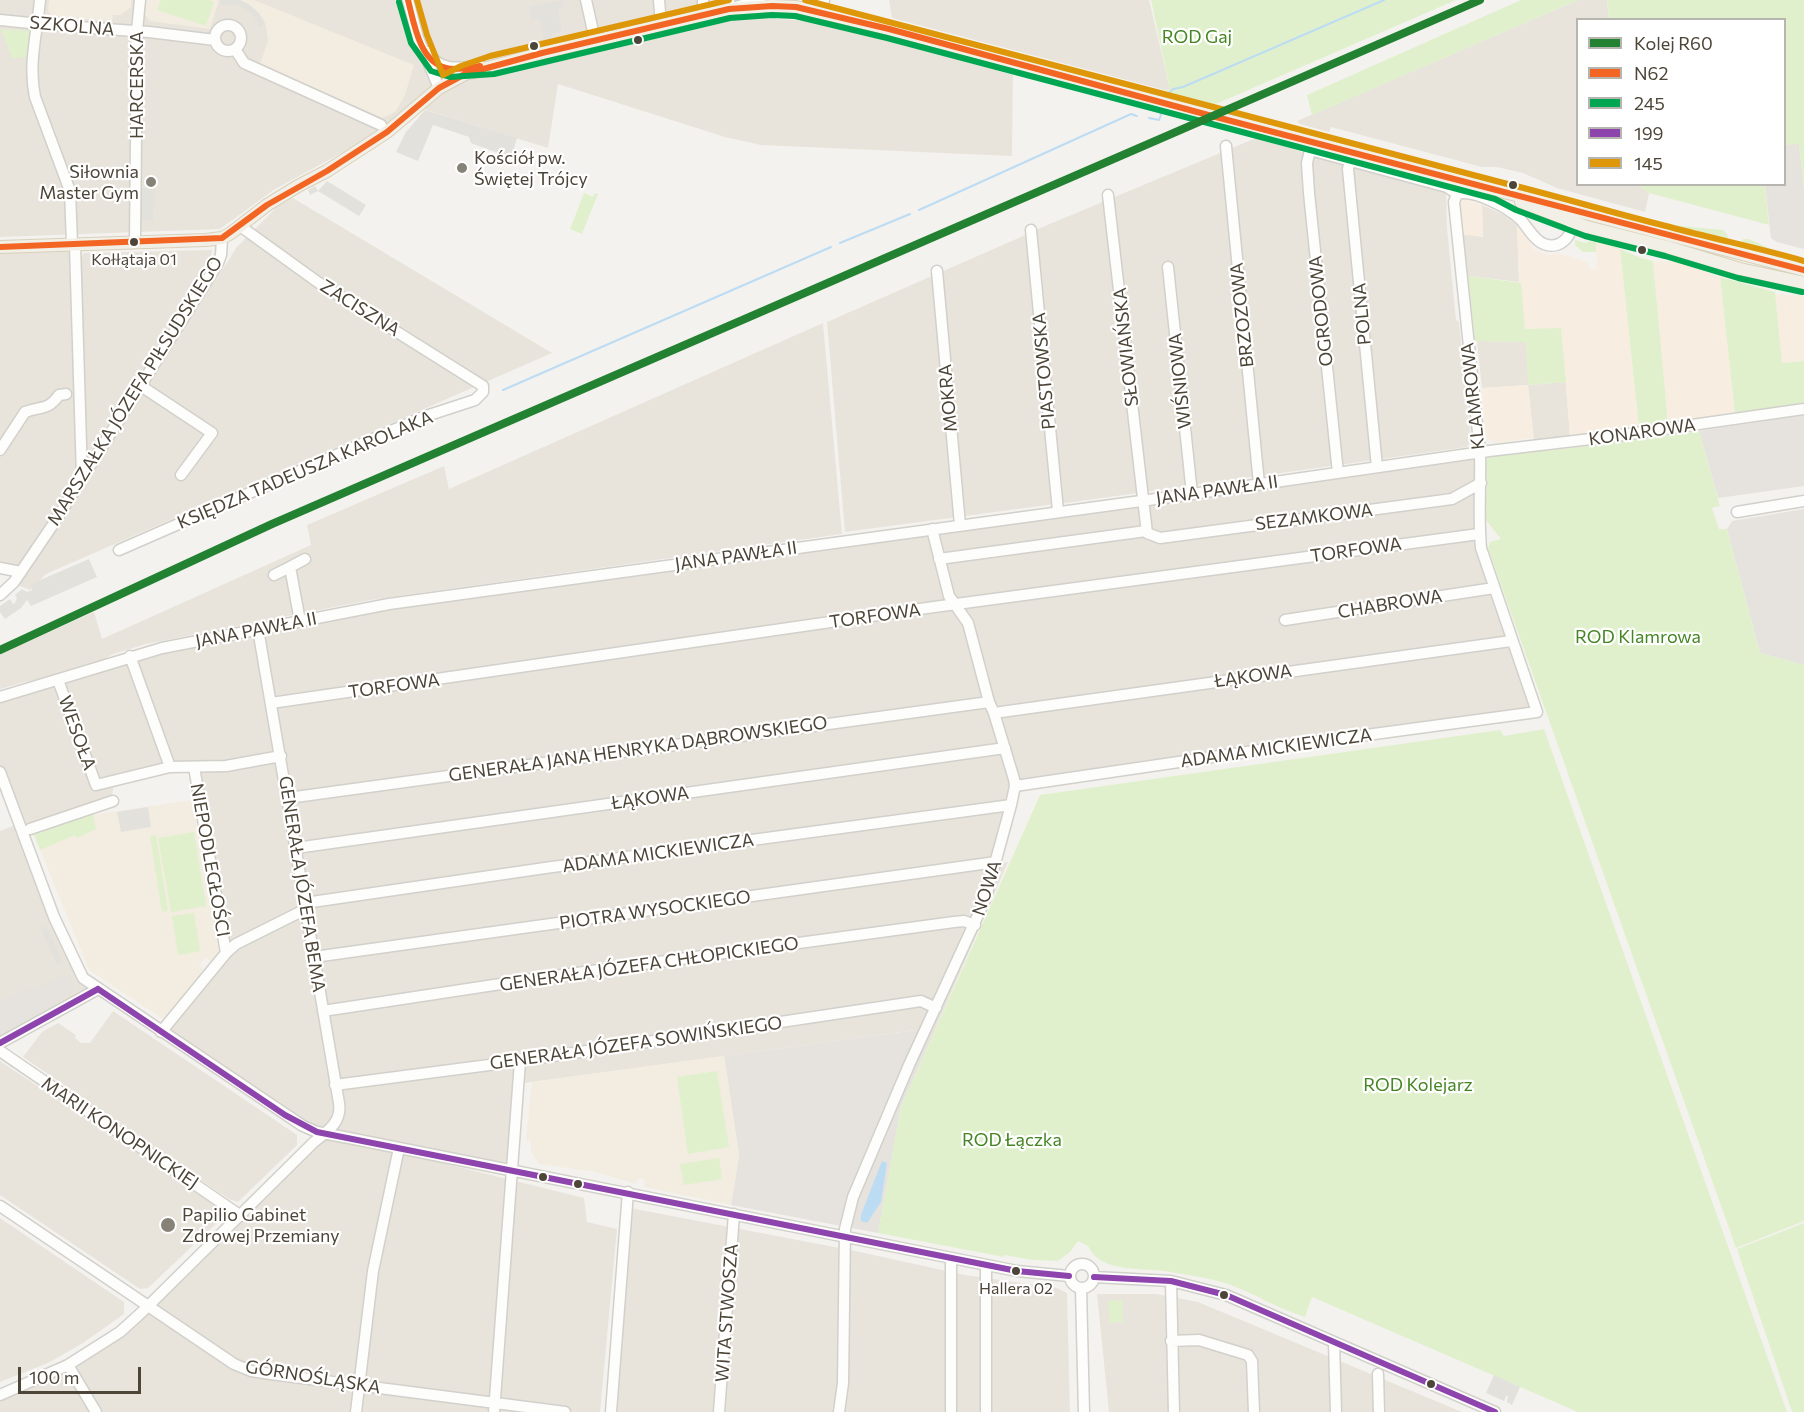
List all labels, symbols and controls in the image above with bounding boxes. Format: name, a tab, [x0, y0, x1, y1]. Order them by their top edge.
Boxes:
street label: SZKOLNA	[29, 12, 115, 40]
legend	[1576, 18, 1786, 186]
park label: ROD Gaj	[1162, 26, 1232, 48]
street label: HARCERSKA	[126, 31, 148, 139]
text: Kolej R60	[1634, 32, 1713, 54]
unlabelled marker	[632, 34, 644, 46]
unlabelled marker	[528, 40, 540, 52]
text: N62	[1634, 62, 1668, 84]
text: 245	[1634, 92, 1665, 114]
text: 199	[1634, 122, 1664, 144]
place label: Kościół pw. Świętej Trójcy	[474, 147, 588, 190]
text: 145	[1634, 152, 1663, 174]
place label: Siłownia Master Gym	[39, 161, 139, 204]
marker: Kościół pw. Świętej Trójcy	[455, 161, 469, 175]
marker: Siłownia Master Gym	[144, 175, 158, 189]
unlabelled marker	[1507, 179, 1519, 191]
marker: Kołłątaja 01	[128, 236, 140, 248]
unlabelled marker	[1636, 244, 1648, 256]
place label: Kołłątaja 01	[91, 250, 177, 270]
street label: MARSZAŁKA JÓZEFA PIŁSUDSKIEGO	[43, 253, 227, 529]
street label: OGRODOWA	[1304, 254, 1338, 368]
street label: BRZOZOWA	[1226, 261, 1258, 369]
street label: ZACISZNA	[316, 275, 404, 341]
street label: POLNA	[1349, 282, 1375, 346]
street label: SŁOWIAŃSKA	[1109, 286, 1143, 408]
street label: PIASTOWSKA	[1028, 312, 1060, 430]
street label: WIŚNIOWA	[1164, 332, 1196, 430]
street label: KLAMROWA	[1457, 341, 1489, 451]
street label: MOKRA	[934, 363, 962, 433]
street label: KSIĘDZA TADEUSZA KAROLAKA	[174, 406, 436, 534]
street label: KONAROWA	[1587, 414, 1697, 450]
street label: JANA PAWŁA II	[1154, 471, 1280, 509]
street label: SEZAMKOWA	[1254, 499, 1374, 535]
street label: TORFOWA	[1309, 533, 1403, 567]
street label: JANA PAWŁA II	[673, 537, 799, 575]
street label: CHABROWA	[1336, 585, 1444, 623]
street label: TORFOWA	[828, 599, 922, 633]
street label: JANA PAWŁA II	[193, 608, 319, 652]
park label: ROD Klamrowa	[1575, 626, 1701, 648]
street label: ŁĄKOWA	[1213, 660, 1293, 692]
street label: TORFOWA	[347, 669, 441, 703]
street label: WESOŁA	[54, 693, 100, 773]
street label: GENERAŁA JANA HENRYKA DĄBROWSKIEGO	[447, 712, 829, 786]
street label: ADAMA MICKIEWICZA	[1179, 724, 1373, 772]
street label: GENERAŁA JÓZEFA BEMA	[274, 774, 330, 994]
street label: NIEPODLEGŁOŚCI	[186, 782, 234, 938]
street label: ŁĄKOWA	[610, 782, 690, 814]
street label: ADAMA MICKIEWICZA	[561, 829, 755, 877]
street label: NOWA	[968, 857, 1006, 919]
street label: PIOTRA WYSOCKIEGO	[558, 886, 752, 934]
street label: GENERAŁA JÓZEFA CHŁOPICKIEGO	[498, 932, 800, 996]
street label: GENERAŁA JÓZEFA SOWIŃSKIEGO	[488, 1012, 784, 1074]
street label: MARII KONOPNICKIEJ	[37, 1072, 203, 1194]
park label: ROD Kolejarz	[1363, 1074, 1473, 1096]
park label: ROD Łączka	[962, 1129, 1062, 1151]
unlabelled marker	[537, 1171, 549, 1183]
unlabelled marker	[572, 1178, 584, 1190]
place label: Papilio Gabinet Zdrowej Przemiany	[182, 1204, 339, 1246]
marker: Papilio Gabinet Zdrowej Przemiany	[159, 1216, 177, 1234]
street label: WITA STWOSZA	[711, 1243, 743, 1383]
marker: Hallera 02	[1010, 1265, 1022, 1277]
place label: Hallera 02	[979, 1279, 1053, 1299]
unlabelled marker	[1218, 1289, 1230, 1301]
scale bar	[21, 1355, 144, 1393]
street label: GÓRNOŚLĄSKA	[244, 1356, 382, 1398]
text: 100 m	[29, 1366, 79, 1388]
unlabelled marker	[1425, 1378, 1437, 1390]

